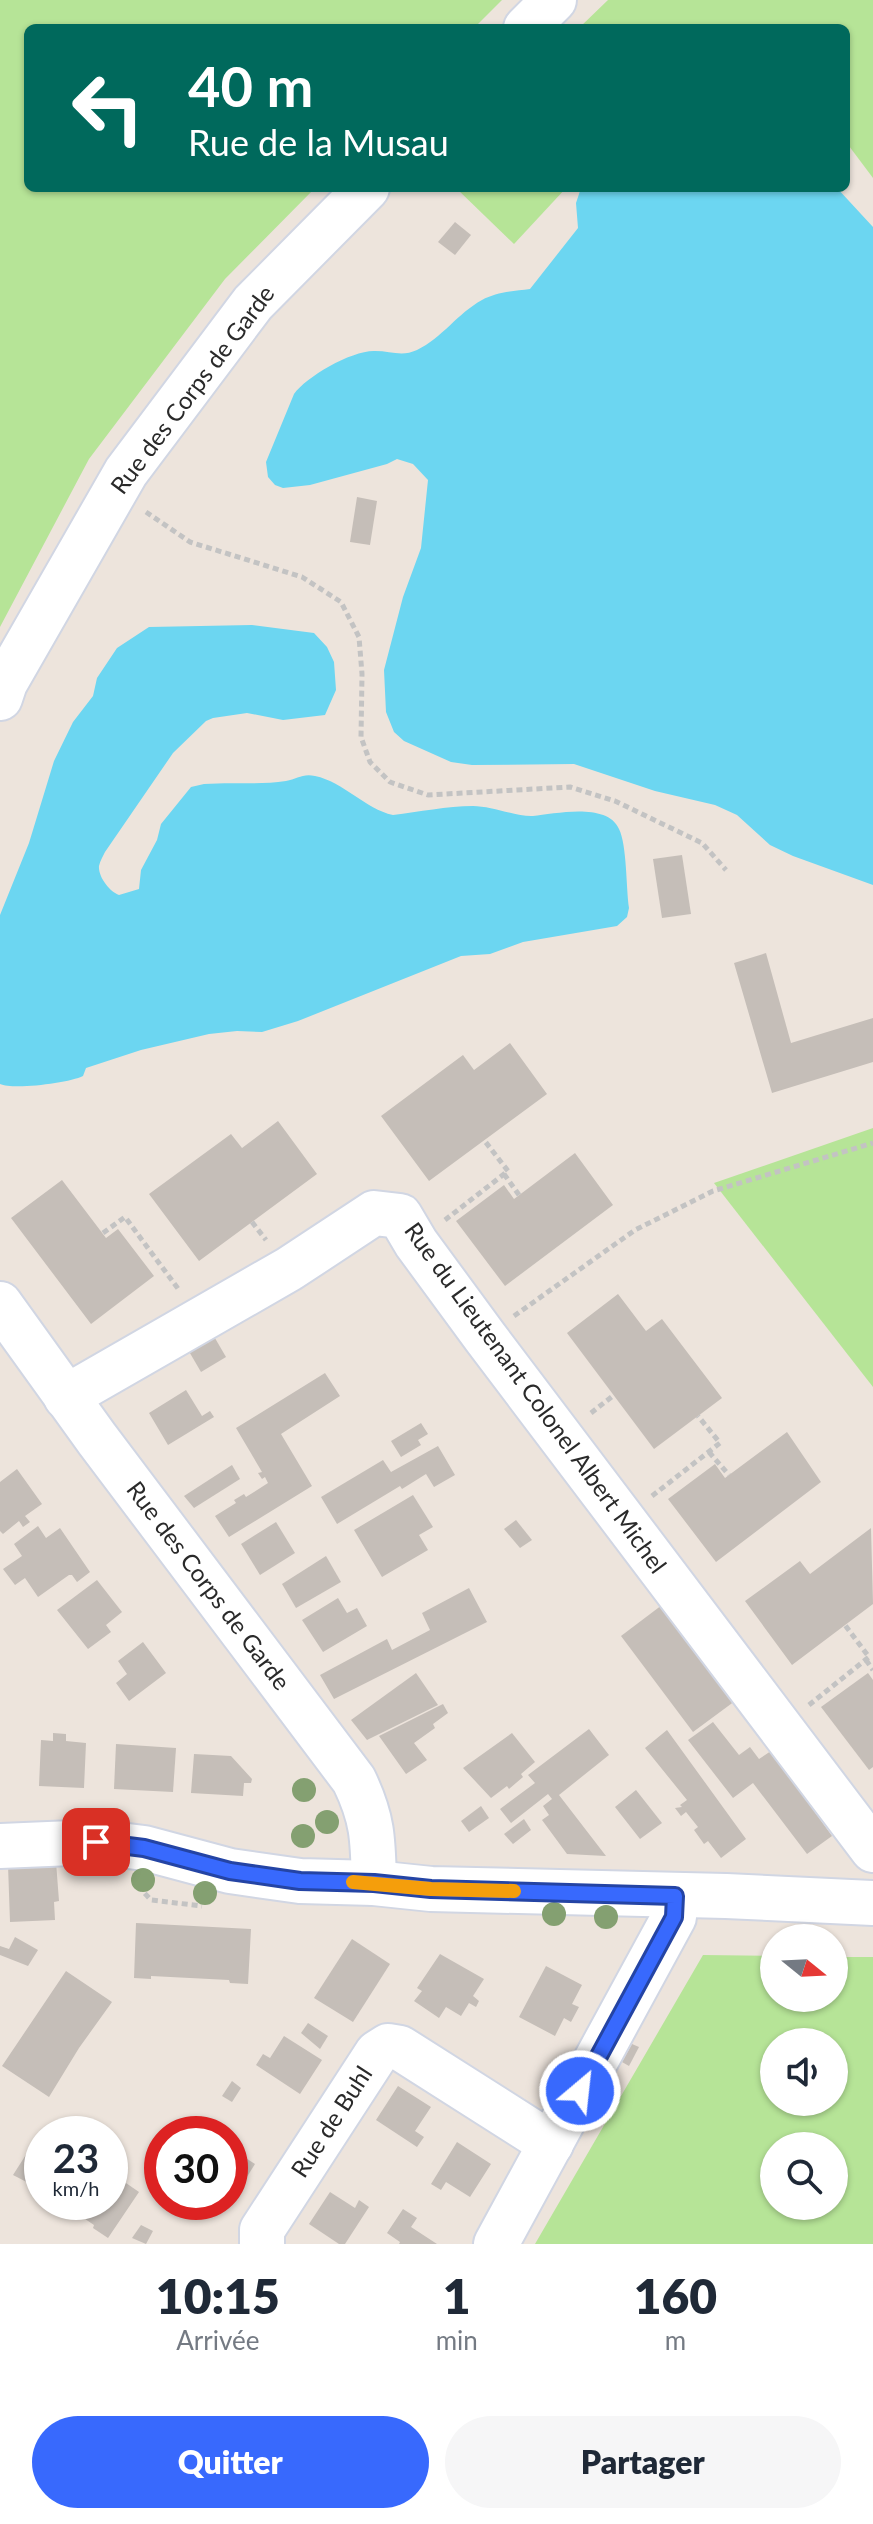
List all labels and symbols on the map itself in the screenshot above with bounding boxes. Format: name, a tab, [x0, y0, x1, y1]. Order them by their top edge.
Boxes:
street label: Rue des Corps de Garde	[104, 279, 280, 499]
street label: Rue du Lieutenant Colonel Albert Michel	[399, 1216, 673, 1578]
street label: Rue des Corps de Garde	[121, 1475, 297, 1695]
pin	[62, 1808, 130, 1876]
north arrow	[760, 1924, 848, 2012]
position arrow	[538, 2049, 622, 2133]
street label: Rue de Buhl	[284, 2060, 377, 2182]
speed limit sign: 30	[144, 2116, 248, 2220]

